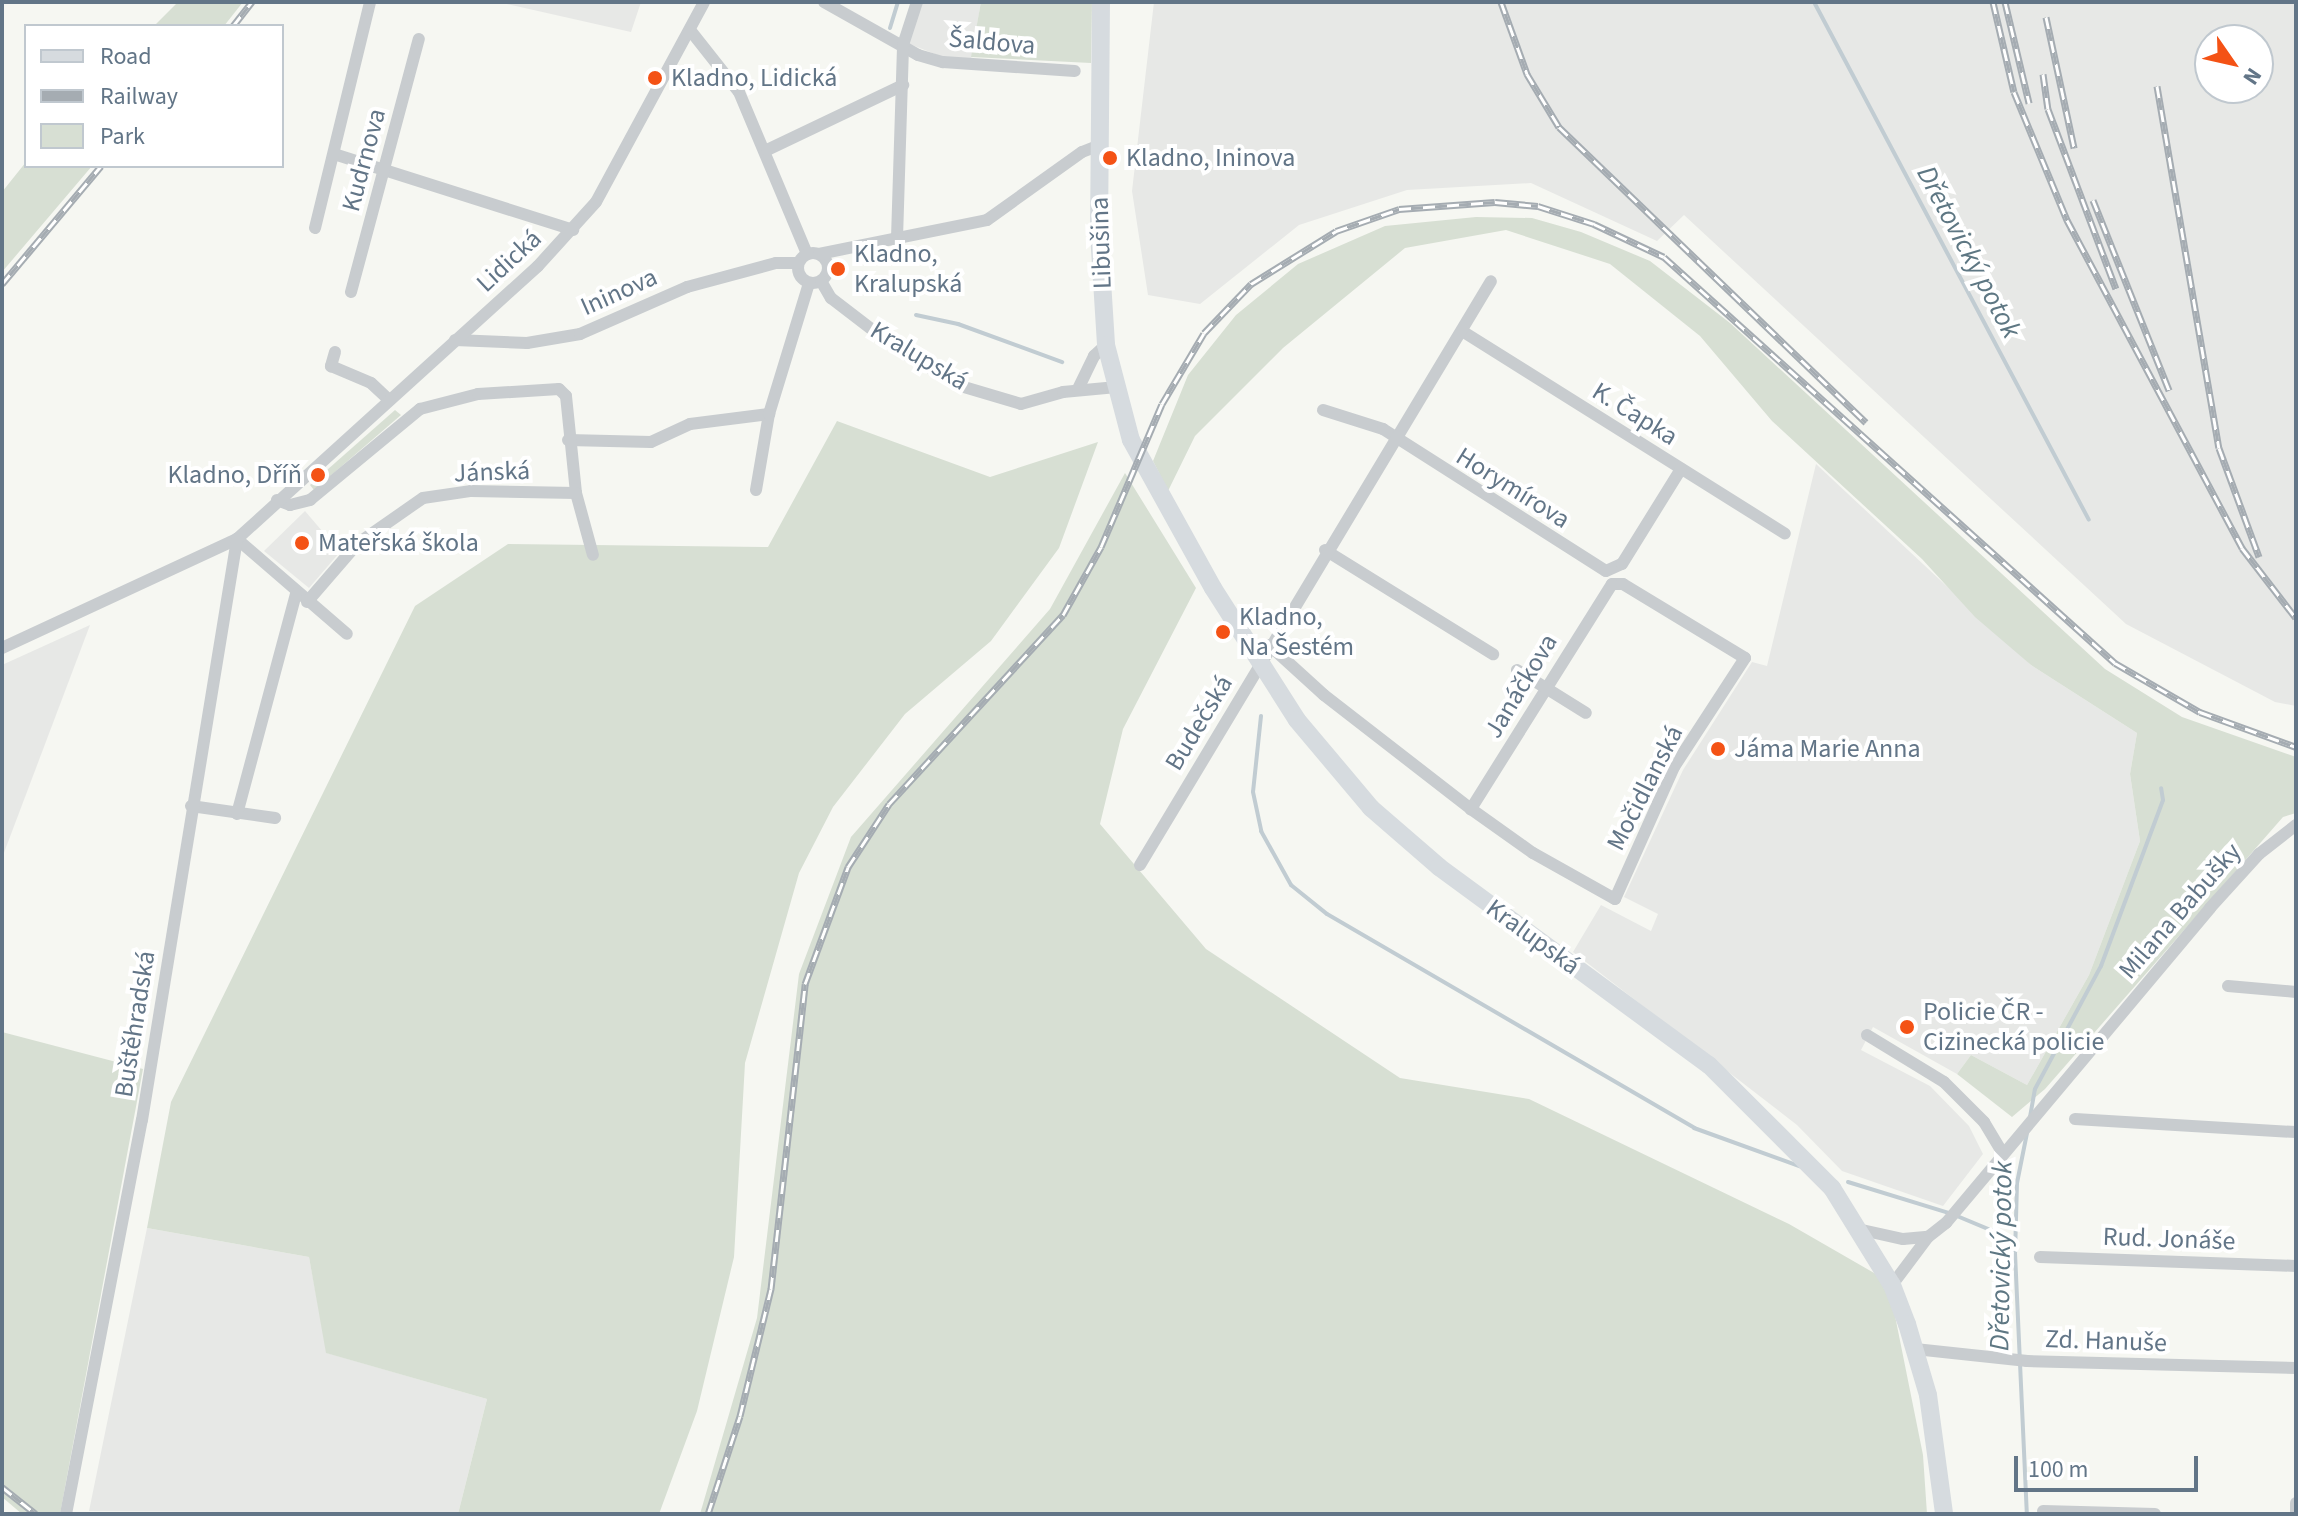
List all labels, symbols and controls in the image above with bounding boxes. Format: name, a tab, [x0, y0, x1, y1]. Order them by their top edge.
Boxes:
street label: Šaldova	[947, 23, 1037, 61]
legend	[24, 24, 284, 168]
north arrow	[2194, 24, 2274, 104]
text: Road	[100, 39, 152, 74]
text: N	[2235, 61, 2270, 91]
place label: Kladno, Lidická	[671, 62, 837, 94]
marker: Kladno, Lidická	[646, 69, 664, 87]
text: Railway	[100, 79, 178, 114]
street label: Kudrnova	[335, 105, 393, 215]
text: Park	[100, 119, 145, 154]
place label: Kladno, Ininova	[1126, 142, 1295, 174]
marker: Kladno, Ininova	[1101, 149, 1119, 167]
water label: Dřetovický potok	[1909, 160, 2029, 344]
street label: Libušina	[1084, 196, 1118, 290]
street label: Lidická	[470, 223, 548, 299]
place label: Kladno, Kralupská	[854, 238, 962, 300]
marker: Kladno, Kralupská	[829, 260, 847, 278]
street label: Ininova	[576, 261, 662, 323]
street label: Kralupská	[865, 315, 973, 397]
street label: K. Čapka	[1587, 376, 1683, 452]
street label: Horymírova	[1450, 441, 1576, 535]
street label: Jánská	[453, 455, 531, 489]
place label: Kladno, Dříň	[167, 459, 302, 491]
marker: Kladno, Dříň	[309, 466, 327, 484]
place label: Mateřská škola	[318, 527, 479, 559]
marker: Mateřská škola	[293, 534, 311, 552]
place label: Kladno, Na Šestém	[1239, 601, 1354, 662]
marker: Kladno, Na Šestém	[1214, 623, 1232, 641]
street label: Janáčkova	[1478, 628, 1564, 744]
street label: Budečská	[1159, 670, 1239, 776]
street label: Močidlanská	[1600, 720, 1690, 856]
place label: Jáma Marie Anna	[1734, 733, 1921, 765]
marker: Jáma Marie Anna	[1709, 740, 1727, 758]
street label: Milana Babušky	[2112, 836, 2248, 986]
street label: Kralupská	[1480, 893, 1586, 981]
street label: Buštěhradská	[108, 949, 162, 1099]
place label: Policie ČR - Cizinecká policie	[1923, 996, 2104, 1058]
marker: Policie ČR - Cizinecká policie	[1898, 1018, 1916, 1036]
water label: Dřetovický potok	[1983, 1161, 2019, 1351]
street label: Rud. Jonáše	[2102, 1221, 2236, 1257]
street label: Zd. Hanuše	[2045, 1323, 2167, 1359]
scale bar	[2018, 1440, 2202, 1490]
text: 100 m	[2028, 1452, 2088, 1487]

